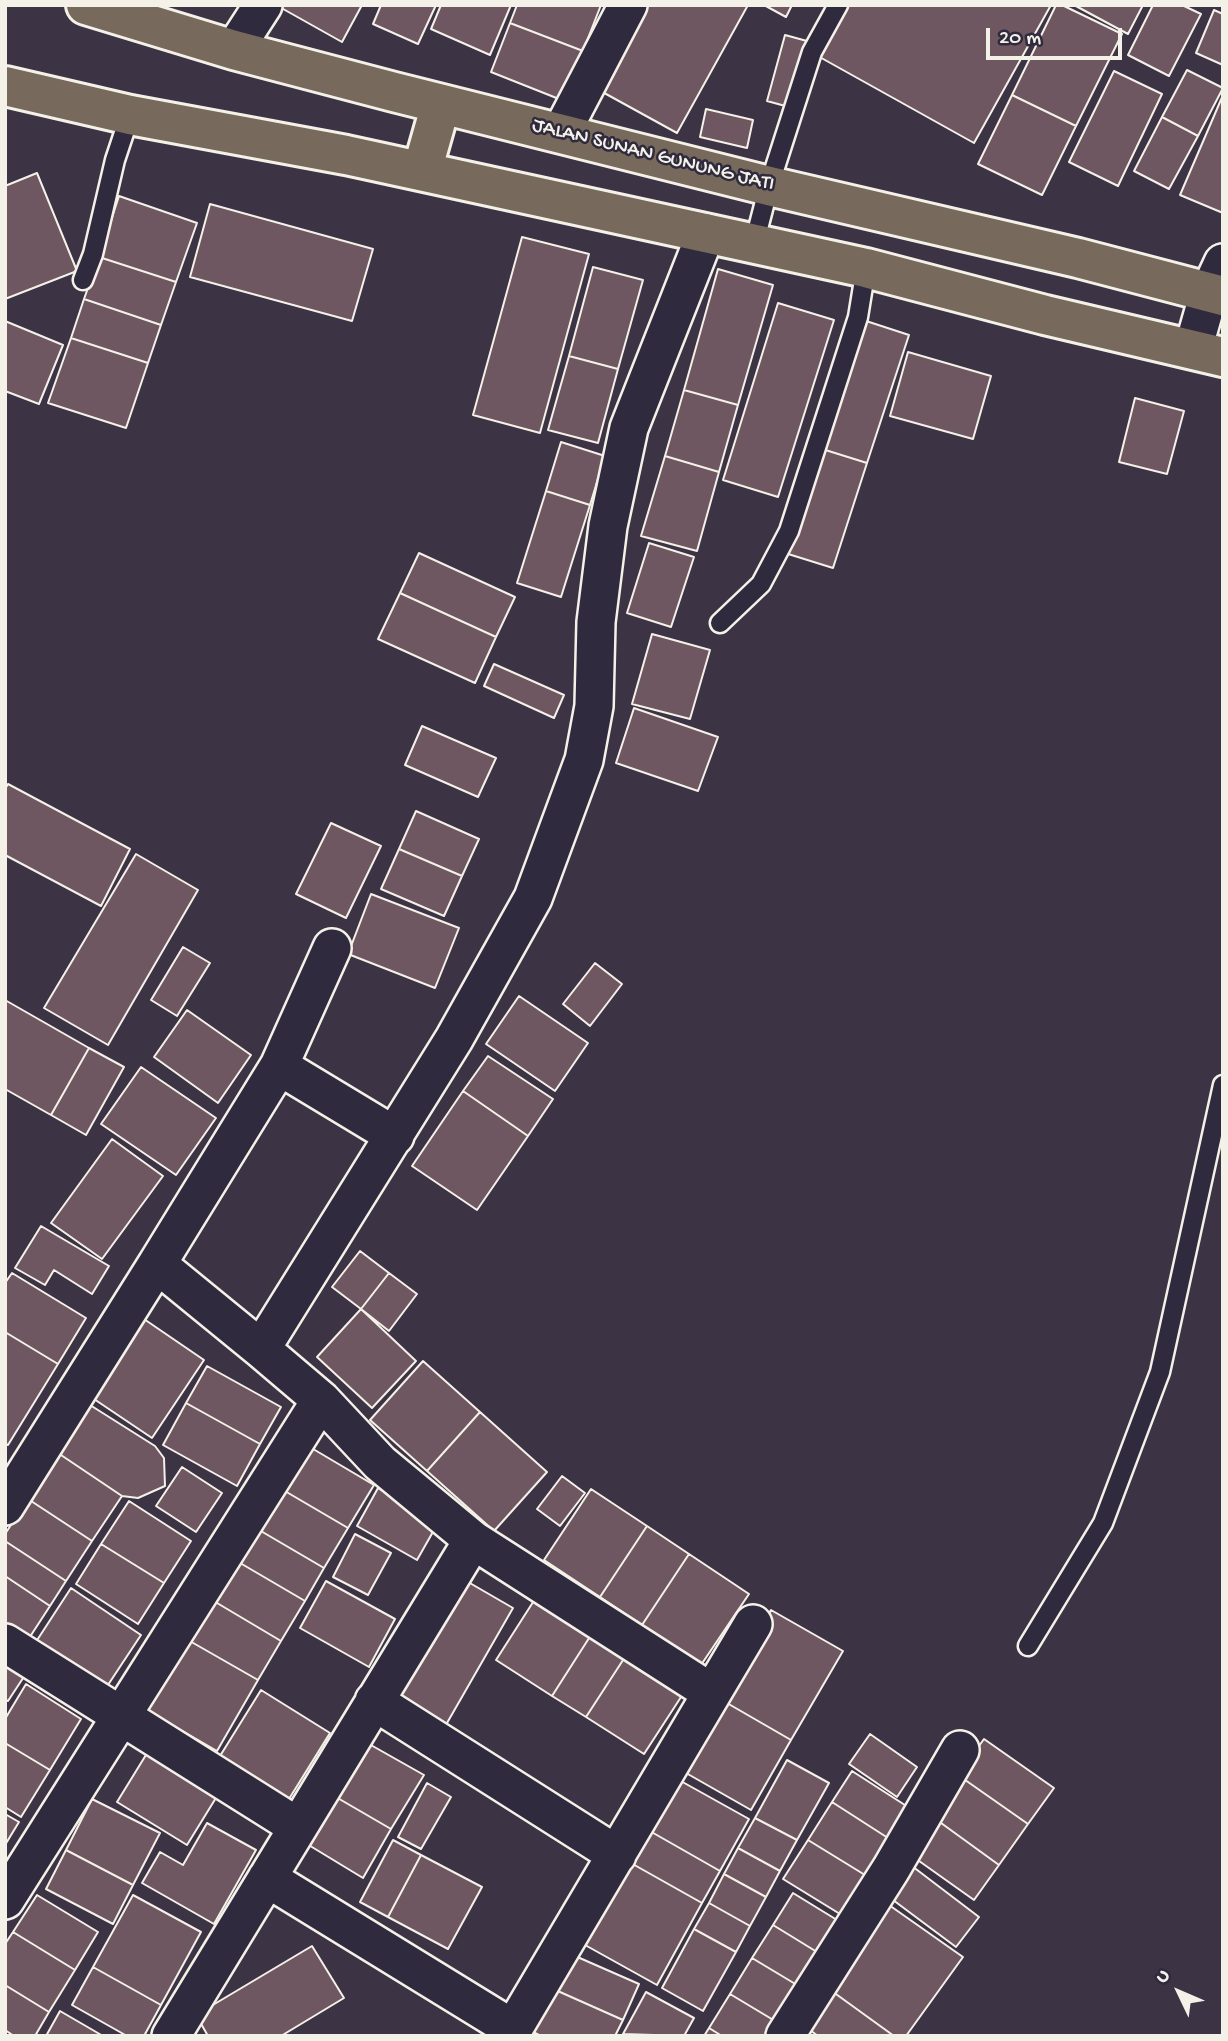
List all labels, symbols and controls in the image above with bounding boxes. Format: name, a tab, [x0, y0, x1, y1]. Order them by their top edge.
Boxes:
scale bar	[990, 14, 1126, 58]
text: 20 m	[999, 27, 1041, 52]
street label: JALAN SUNAN GUNUNG JATI	[529, 114, 777, 198]
north arrow	[1144, 1957, 1214, 2027]
text: U	[1151, 1965, 1176, 1989]

